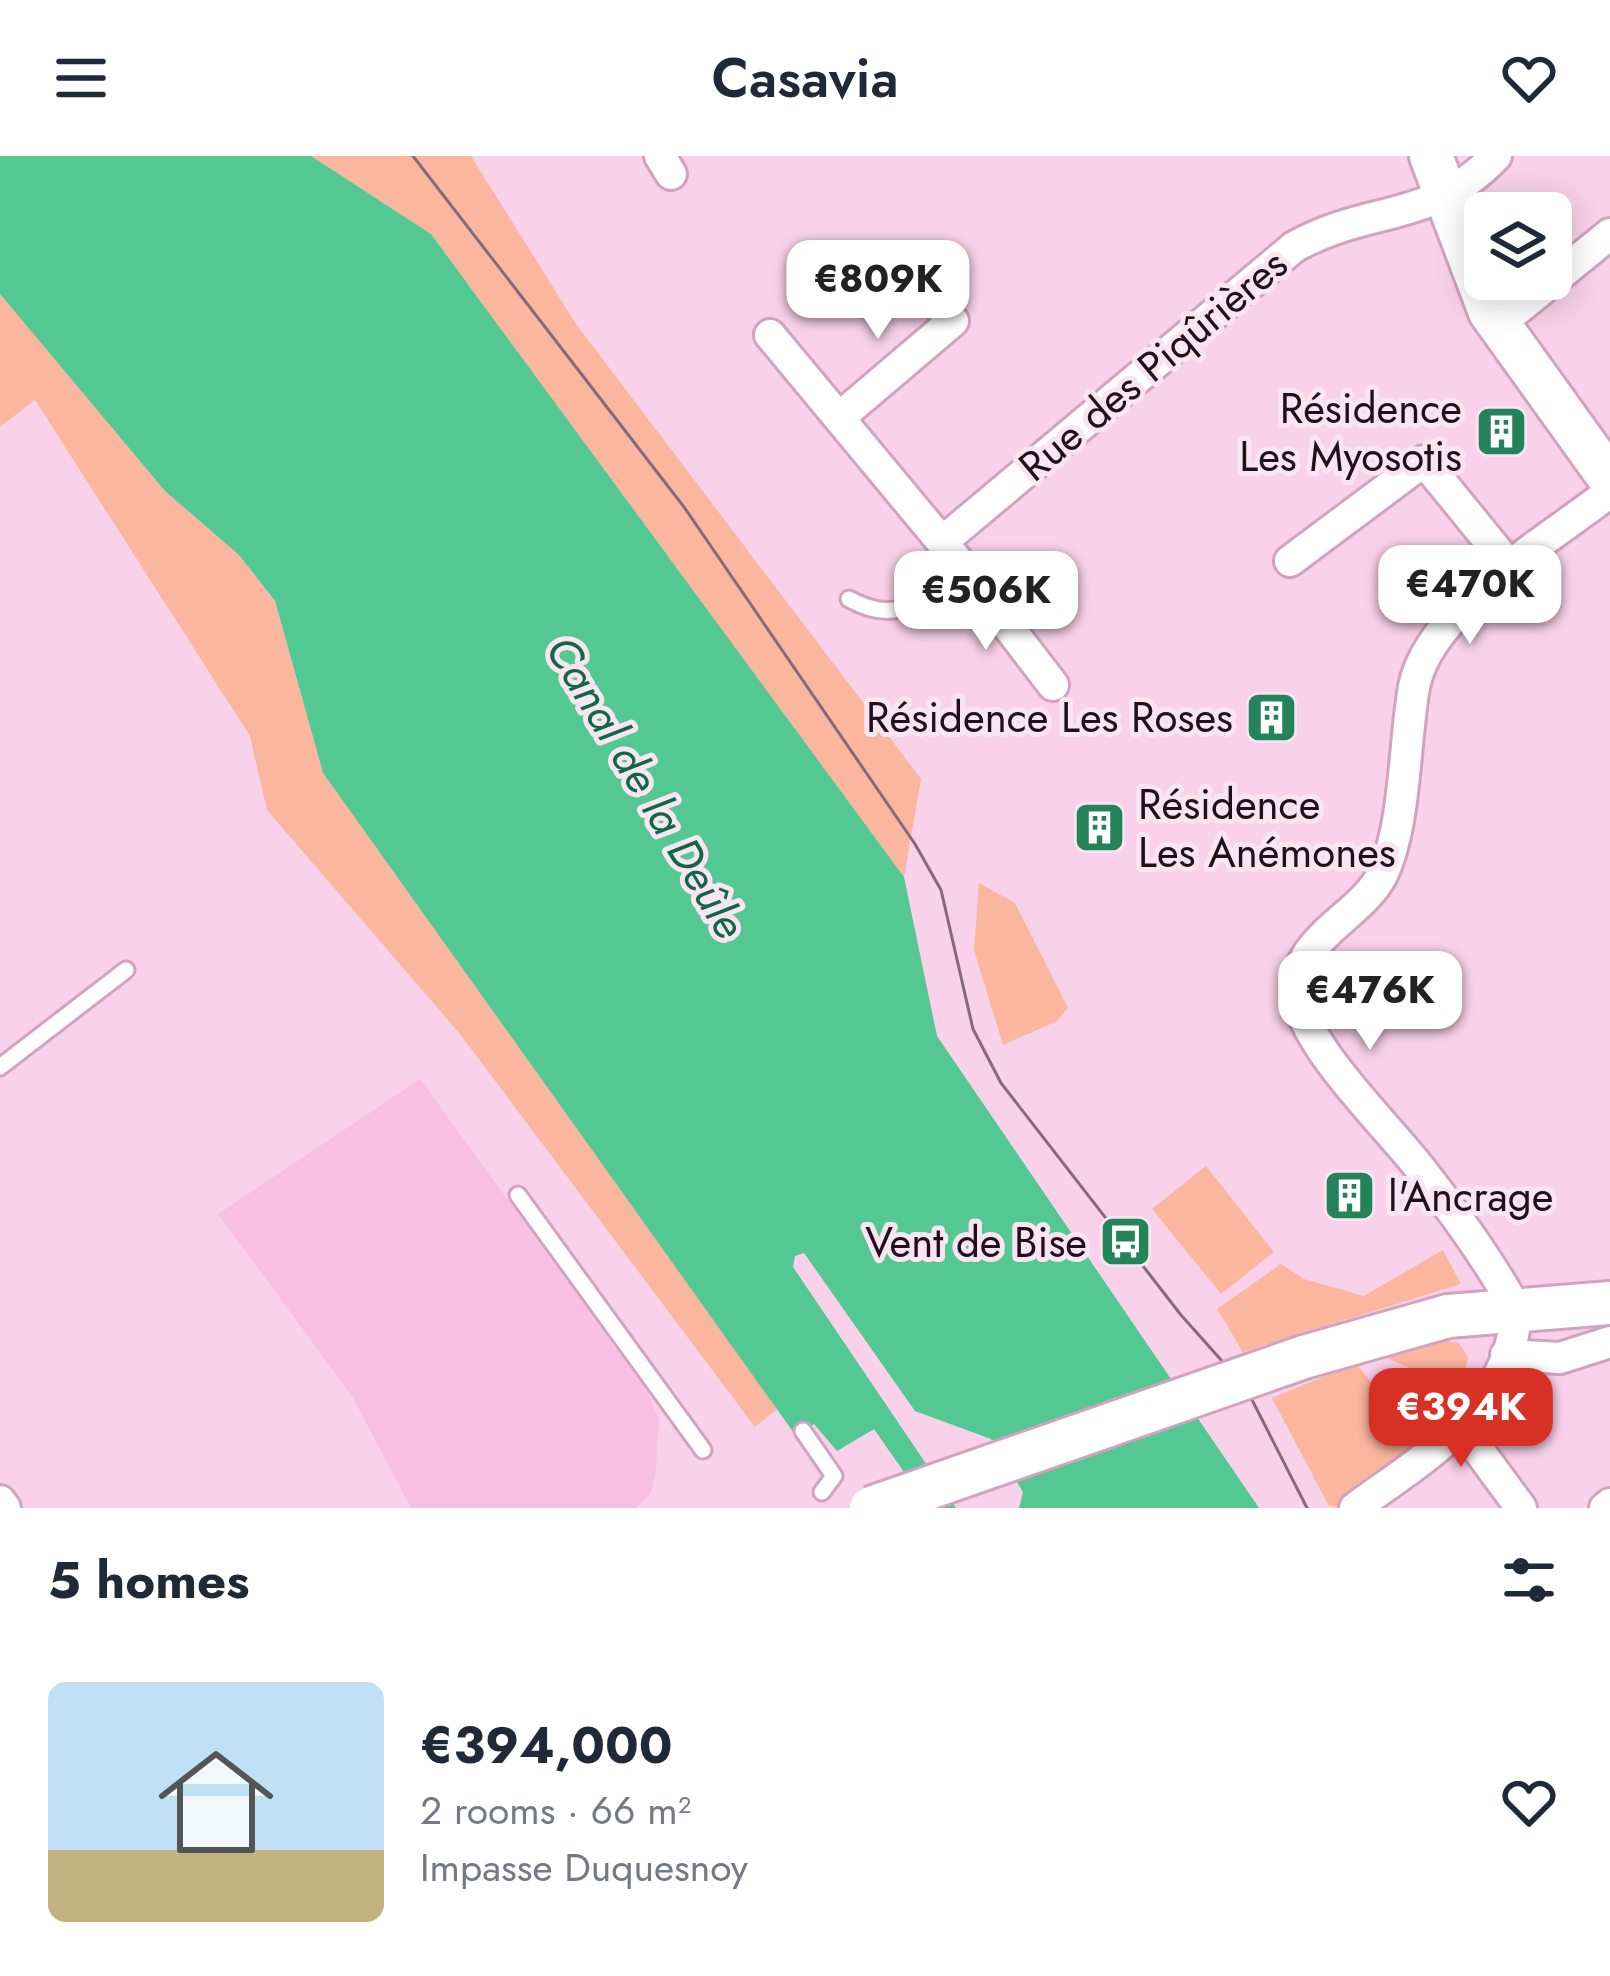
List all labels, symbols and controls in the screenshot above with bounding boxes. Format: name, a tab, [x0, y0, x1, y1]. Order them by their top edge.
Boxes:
text: Casavia	[711, 39, 899, 117]
icon: menu	[48, 45, 114, 111]
icon: heart	[1496, 45, 1562, 111]
map controls	[1464, 192, 1572, 300]
button: layers	[1464, 192, 1572, 300]
street label: Rue des Piqûrières	[1005, 234, 1301, 496]
pin: €809K	[794, 240, 962, 342]
text: €809K	[813, 250, 943, 307]
place label: Résidence Les Myosotis	[1239, 378, 1462, 487]
building icon: Résidence Les Myosotis	[1473, 404, 1529, 460]
pin: €470K	[1386, 545, 1554, 647]
pin: €506K	[902, 551, 1070, 653]
text: €470K	[1405, 555, 1535, 612]
text: €506K	[921, 561, 1051, 618]
water label: Canal de la Deûle	[530, 623, 762, 951]
place label: Résidence Les Roses	[866, 687, 1233, 748]
building icon: Résidence Les Roses	[1244, 689, 1300, 745]
place label: Résidence Les Anémones	[1138, 774, 1396, 883]
building icon: Résidence Les Anémones	[1071, 800, 1127, 856]
pin: €476K	[1286, 951, 1454, 1053]
text: €476K	[1305, 961, 1435, 1018]
place label: l'Ancrage	[1388, 1166, 1553, 1227]
building icon: l'Ancrage	[1321, 1168, 1377, 1224]
place label: Vent de Bise	[865, 1212, 1087, 1273]
bus stop icon: Vent de Bise	[1098, 1214, 1154, 1270]
pin: €394K	[1377, 1368, 1545, 1470]
text: €394K	[1396, 1378, 1526, 1435]
text: 5 homes	[48, 1543, 250, 1617]
icon: filters	[1496, 1547, 1562, 1613]
text: €394,000	[420, 1708, 673, 1782]
icon: home	[144, 1730, 288, 1874]
icon: heart	[1496, 1769, 1562, 1835]
text: 2 rooms · 66 m²	[420, 1782, 691, 1839]
text: Impasse Duquesnoy	[420, 1839, 748, 1896]

